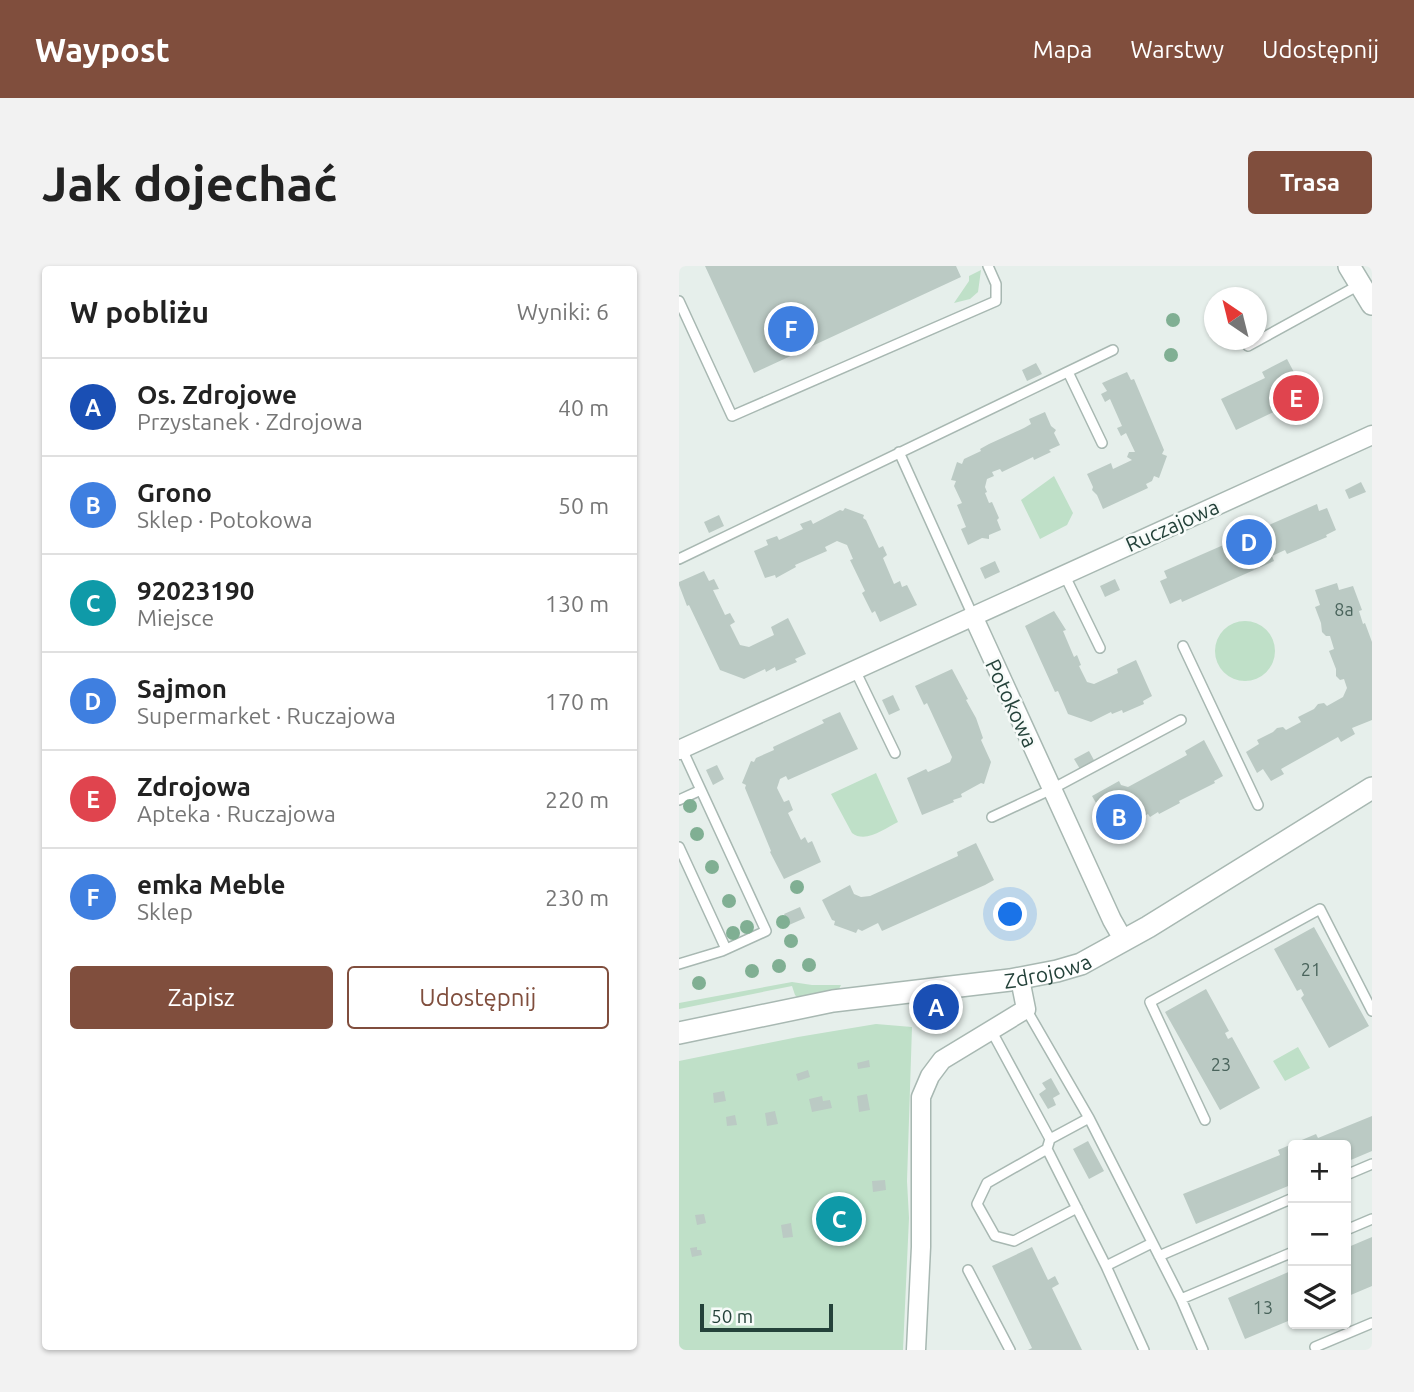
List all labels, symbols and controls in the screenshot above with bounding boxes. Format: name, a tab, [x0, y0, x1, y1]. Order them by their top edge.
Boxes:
text: Waypost	[35, 31, 170, 68]
text: Mapa	[1033, 36, 1092, 63]
text: Warstwy	[1130, 36, 1224, 63]
text: Udostępnij	[1262, 36, 1379, 63]
button: Trasa	[1248, 151, 1372, 214]
text: Jak dojechać	[42, 155, 337, 210]
north arrow	[1204, 287, 1267, 350]
text: W pobliżu	[70, 295, 209, 329]
text: Wyniki: 6	[517, 299, 609, 324]
pin: F	[768, 303, 814, 355]
pin: E	[1273, 372, 1319, 424]
text: Os. Zdrojowe	[137, 380, 297, 409]
text: A	[85, 395, 101, 420]
text: 40 m	[558, 395, 609, 420]
text: Przystanek · Zdrojowa	[137, 409, 363, 434]
text: Grono	[137, 478, 212, 507]
text: B	[85, 493, 101, 518]
text: 50 m	[558, 493, 609, 518]
street label: Ruczajowa	[1122, 494, 1222, 556]
text: Sklep · Potokowa	[137, 507, 313, 532]
pin: D	[1226, 516, 1272, 568]
text: 92023190	[137, 576, 254, 605]
text: C	[86, 591, 100, 616]
text: 130 m	[545, 591, 609, 616]
house number: 8a	[1334, 599, 1354, 619]
text: Miejsce	[137, 605, 214, 630]
street label: Potokowa	[981, 655, 1043, 751]
text: Sajmon	[137, 674, 227, 703]
text: D	[85, 689, 101, 714]
text: 170 m	[545, 689, 609, 714]
text: Supermarket · Ruczajowa	[137, 703, 396, 728]
text: Zdrojowa	[137, 772, 251, 801]
text: E	[86, 787, 100, 812]
text: 220 m	[545, 787, 609, 812]
pin: B	[1096, 791, 1142, 843]
text: Apteka · Ruczajowa	[137, 801, 336, 826]
text: emka Meble	[137, 870, 286, 899]
text: F	[87, 885, 99, 910]
text: 230 m	[545, 885, 609, 910]
your location	[993, 897, 1027, 931]
text: Sklep	[137, 899, 193, 924]
street label: Zdrojowa	[1003, 949, 1096, 993]
house number: 21	[1301, 959, 1321, 979]
button: Zapisz	[70, 966, 333, 1029]
button: Udostępnij	[347, 966, 609, 1029]
pin: A	[913, 981, 959, 1033]
house number: 23	[1211, 1054, 1231, 1074]
map controls	[1288, 1140, 1351, 1329]
button: +	[1288, 1140, 1351, 1203]
pin: C	[816, 1193, 862, 1245]
button: −	[1288, 1203, 1351, 1266]
button: layers	[1288, 1266, 1351, 1329]
house number: 13	[1253, 1297, 1273, 1317]
scale bar	[700, 1301, 833, 1333]
text: 50 m	[711, 1305, 753, 1327]

